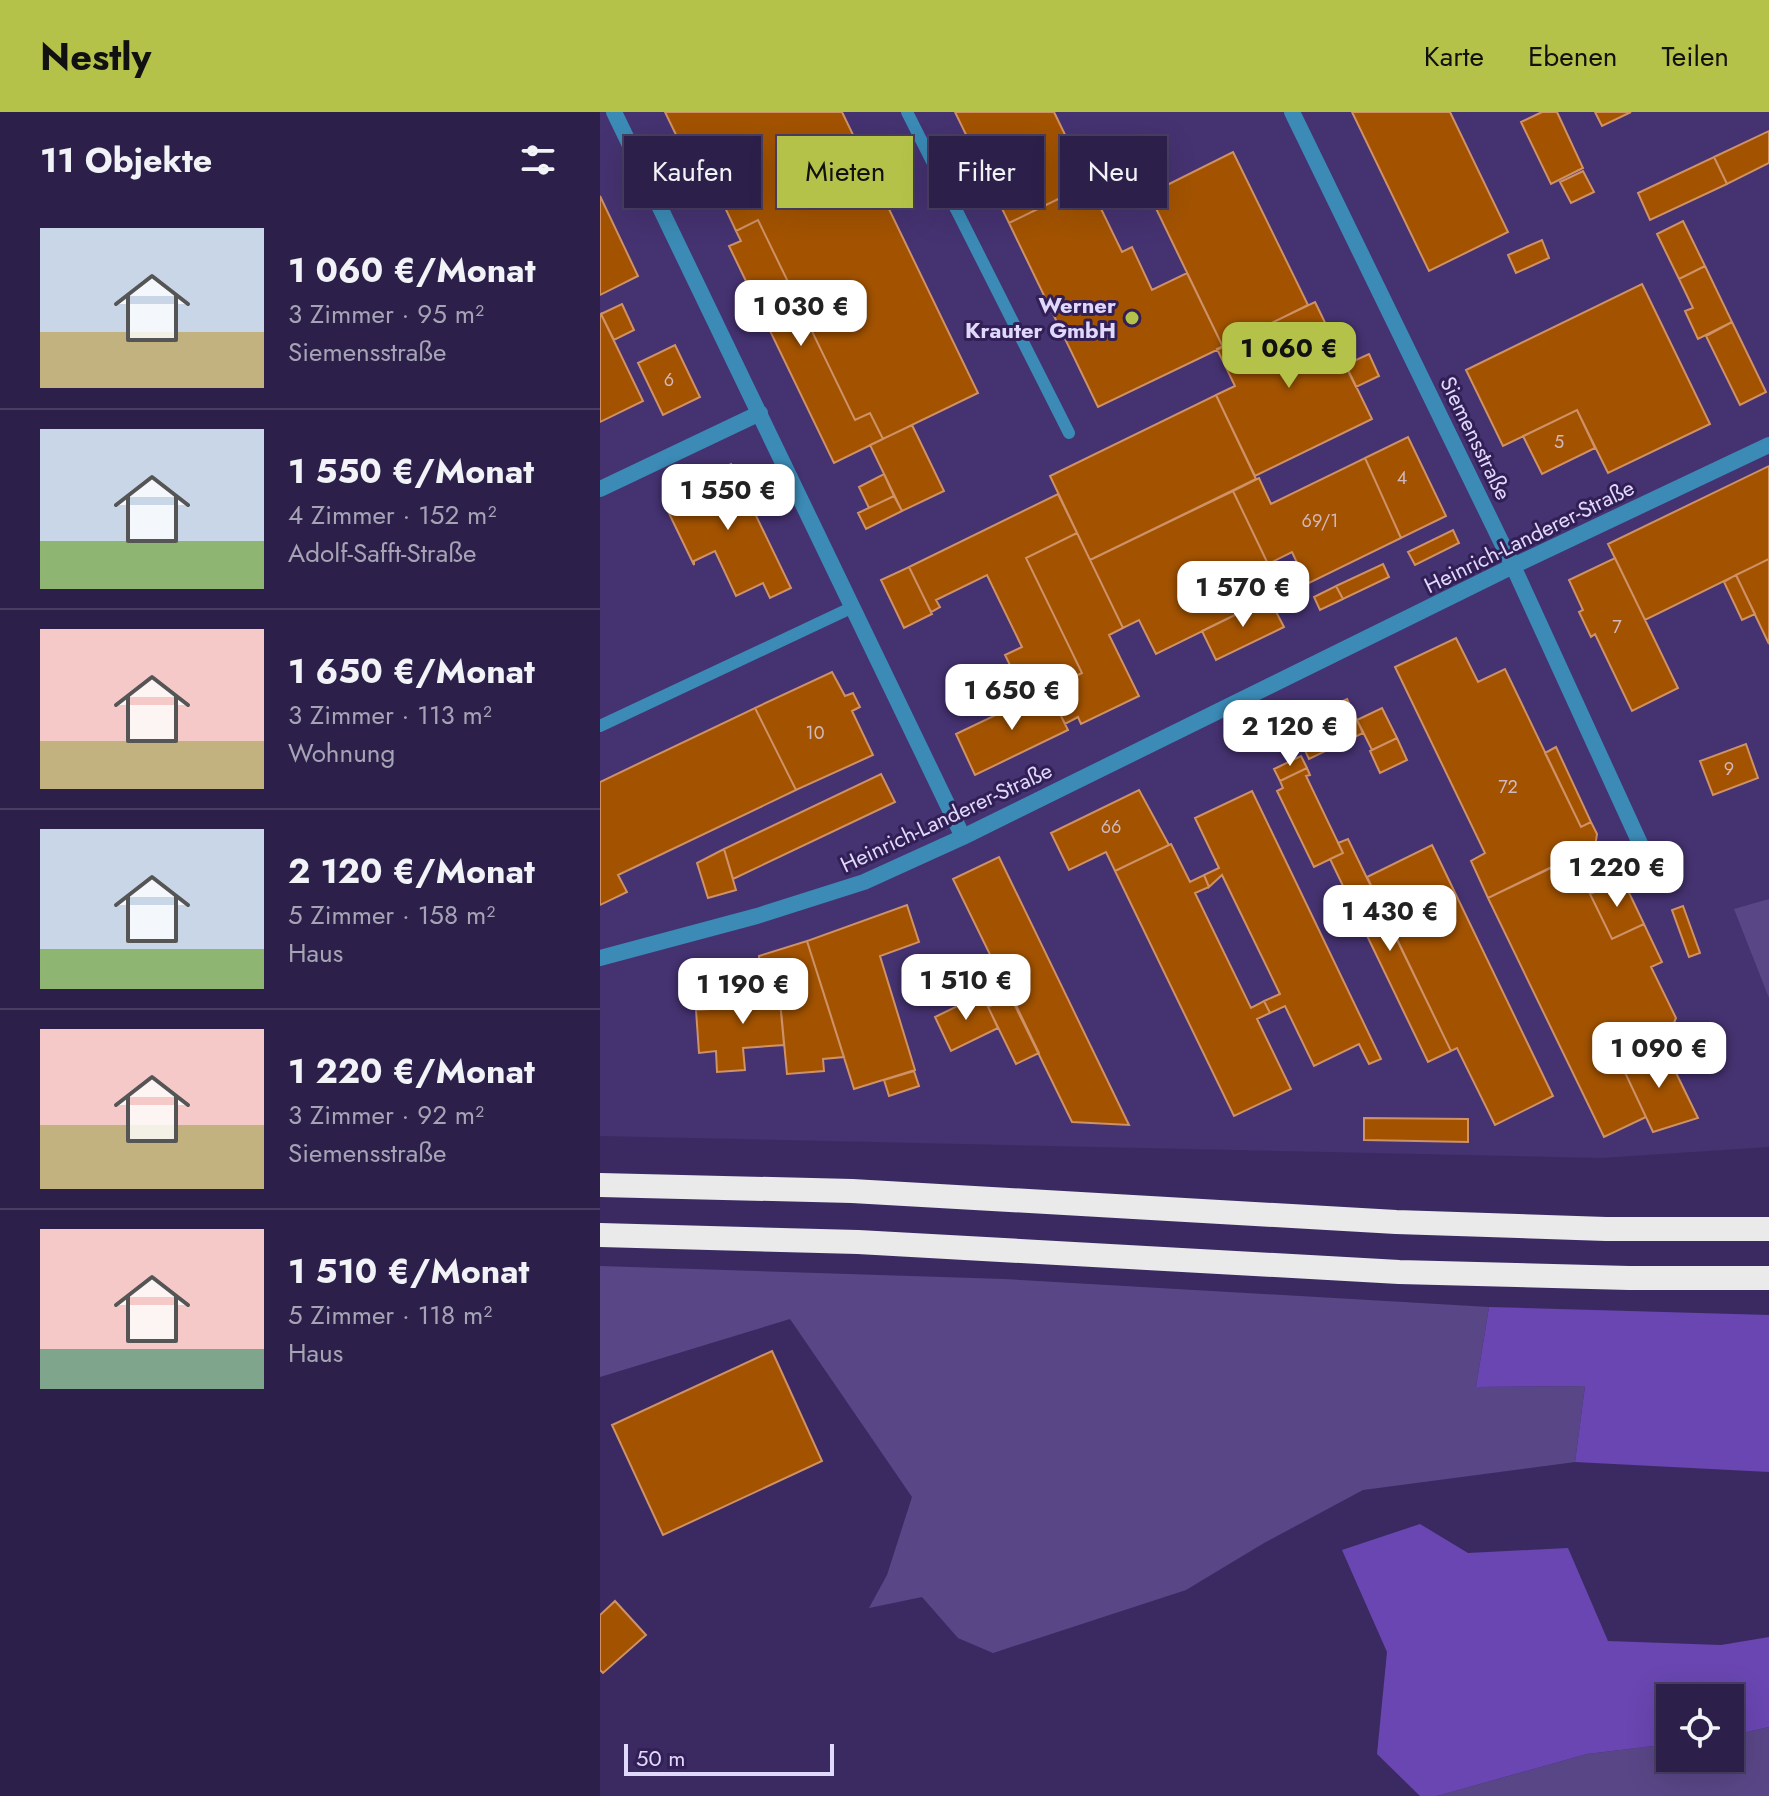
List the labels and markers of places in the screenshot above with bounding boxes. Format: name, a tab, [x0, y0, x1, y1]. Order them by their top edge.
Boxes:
pin: 1 030 €	[727, 280, 875, 348]
place label: Werner Krauter GmbH	[965, 289, 1116, 346]
marker: Werner Krauter GmbH	[1123, 309, 1141, 327]
pin: 1 060 €	[1215, 322, 1363, 390]
pin: 1 550 €	[654, 464, 802, 532]
pin: 1 570 €	[1169, 561, 1317, 629]
pin: 1 650 €	[938, 664, 1086, 732]
pin: 2 120 €	[1216, 700, 1364, 768]
pin: 1 220 €	[1543, 841, 1691, 909]
pin: 1 430 €	[1316, 885, 1464, 953]
pin: 1 510 €	[892, 954, 1040, 1022]
pin: 1 190 €	[669, 958, 817, 1026]
pin: 1 090 €	[1585, 1022, 1733, 1090]

